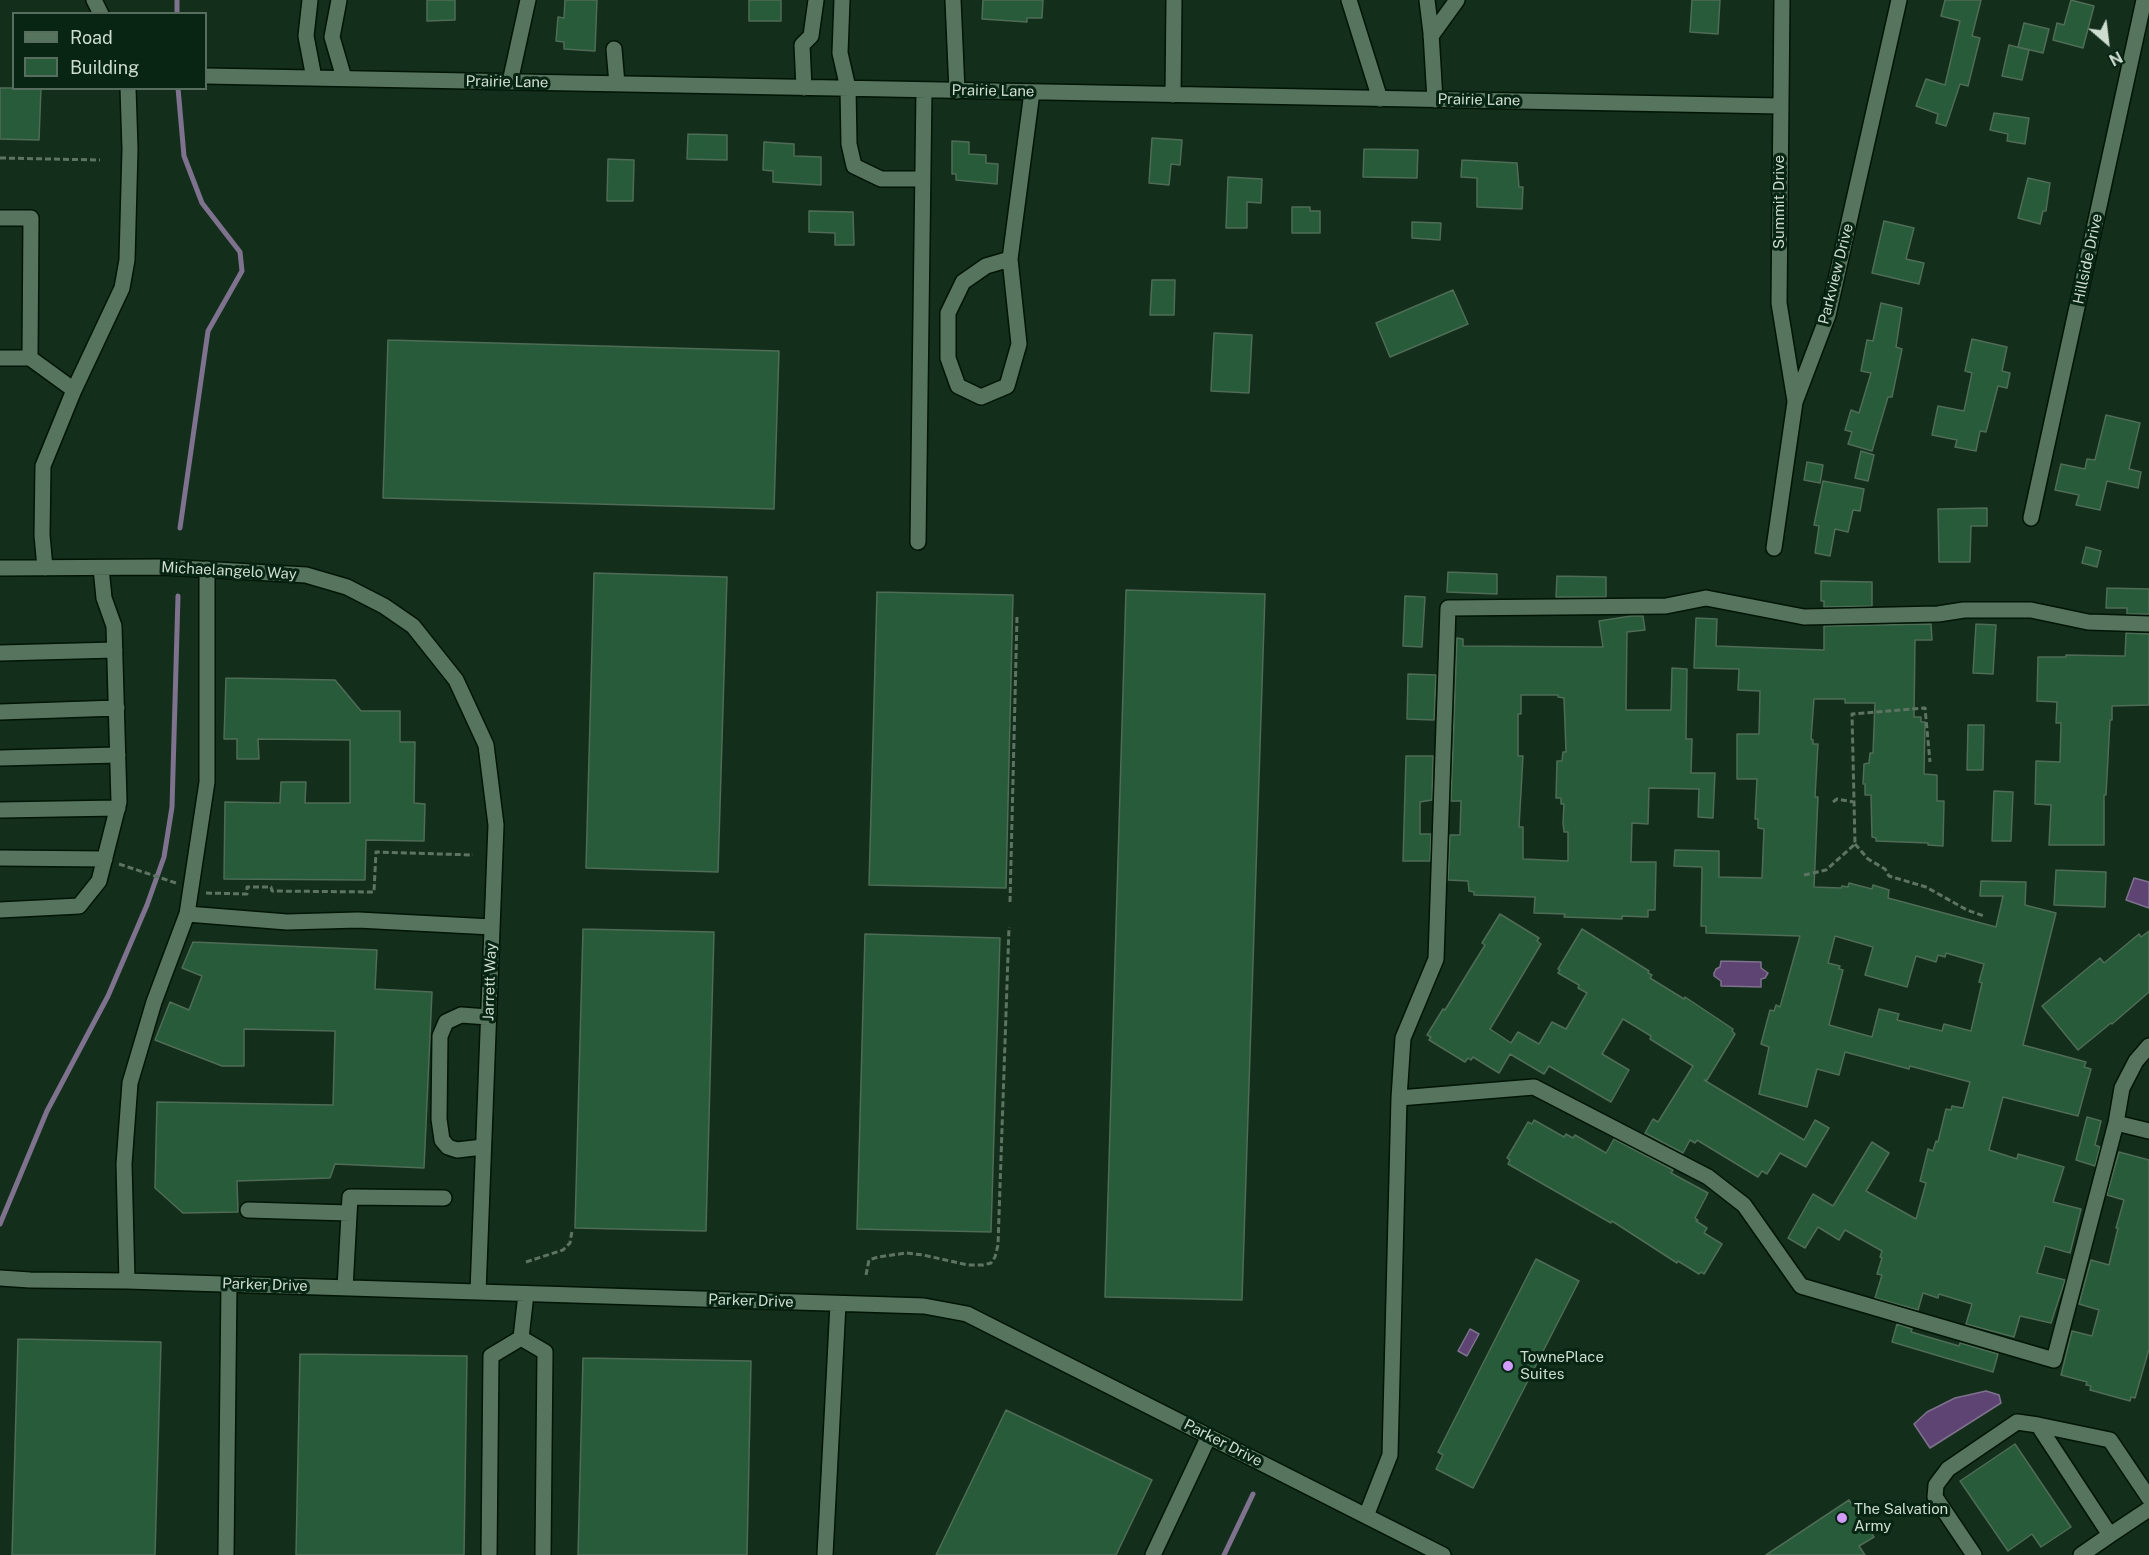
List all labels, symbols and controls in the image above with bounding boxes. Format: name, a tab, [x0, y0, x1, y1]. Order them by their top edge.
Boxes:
legend	[12, 12, 207, 90]
north arrow	[2077, 12, 2137, 72]
text: Road	[70, 27, 113, 48]
text: N	[2106, 47, 2126, 70]
text: Building	[70, 57, 139, 78]
street label: Prairie Lane	[465, 72, 549, 92]
street label: Prairie Lane	[951, 81, 1035, 101]
street label: Prairie Lane	[1437, 90, 1521, 110]
street label: Summit Drive	[1770, 155, 1788, 249]
street label: Hillside Drive	[2070, 212, 2106, 306]
street label: Parkview Drive	[1815, 222, 1857, 326]
street label: Michaelangelo Way	[161, 558, 297, 584]
street label: Jarrett Way	[480, 943, 500, 1021]
street label: Parker Drive	[222, 1275, 308, 1295]
street label: Parker Drive	[708, 1291, 794, 1311]
place label: TownePlace Suites	[1520, 1348, 1604, 1383]
marker: TownePlace Suites	[1501, 1359, 1515, 1373]
street label: Parker Drive	[1181, 1416, 1265, 1470]
place label: The Salvation Army	[1854, 1500, 1948, 1535]
marker: The Salvation Army	[1835, 1511, 1849, 1525]

